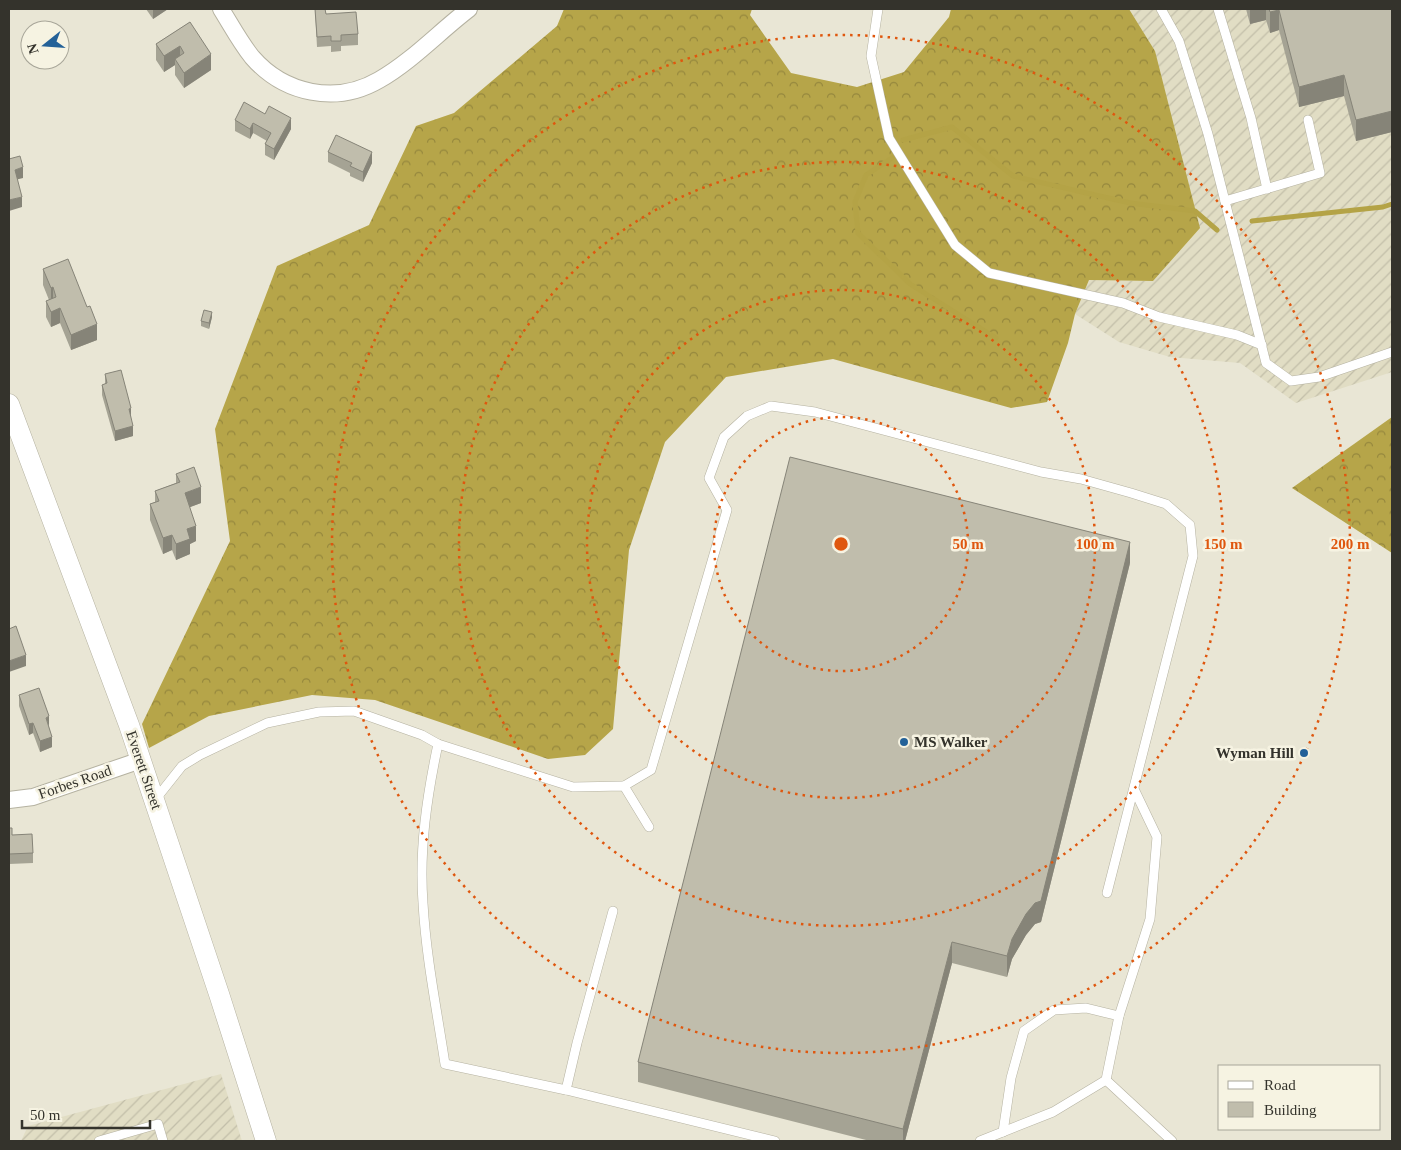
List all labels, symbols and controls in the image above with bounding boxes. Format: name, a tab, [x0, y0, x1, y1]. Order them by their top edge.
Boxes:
north arrow	[20, 20, 70, 70]
text: N	[24, 42, 42, 56]
centre of rings	[832, 535, 850, 553]
text: 50 m	[952, 536, 984, 552]
text: 100 m	[1076, 536, 1115, 552]
text: 150 m	[1204, 536, 1243, 552]
text: 200 m	[1331, 536, 1370, 552]
street label: Everett Street	[123, 729, 165, 812]
place label: MS Walker	[914, 734, 988, 750]
marker: MS Walker	[898, 736, 910, 748]
place label: Wyman Hill	[1216, 745, 1294, 761]
marker: Wyman Hill	[1298, 747, 1310, 759]
street label: Forbes Road	[36, 762, 114, 802]
legend	[1218, 1065, 1381, 1130]
text: Road	[1264, 1077, 1296, 1093]
scale bar	[22, 1098, 150, 1130]
text: Building	[1264, 1102, 1317, 1118]
text: 50 m	[30, 1107, 61, 1123]

